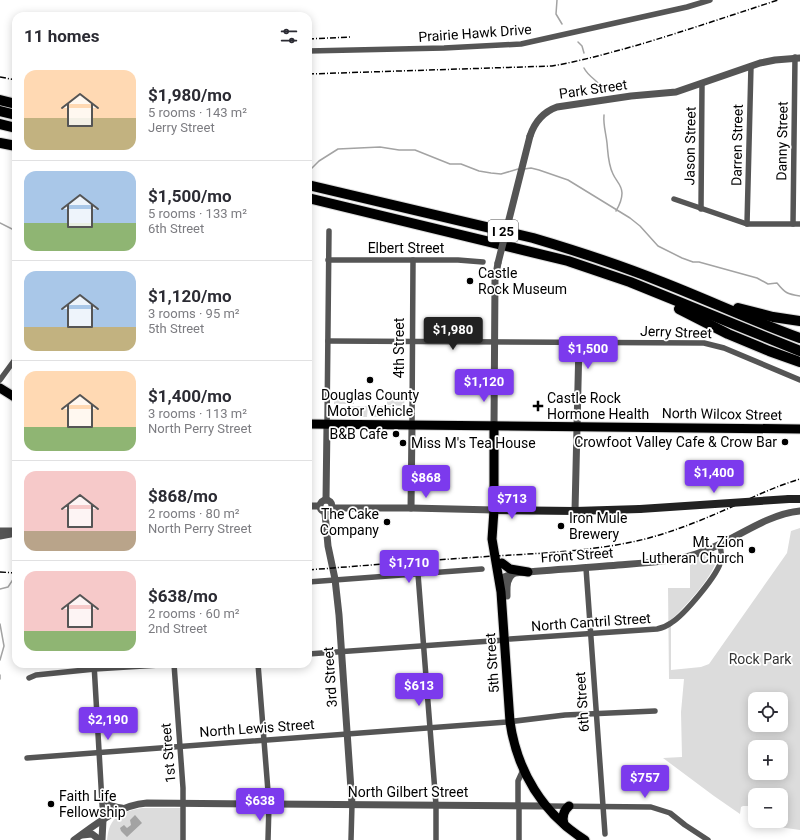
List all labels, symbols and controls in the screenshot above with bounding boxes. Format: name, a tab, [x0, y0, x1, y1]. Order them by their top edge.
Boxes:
street label: Prairie Hawk Drive	[418, 21, 532, 45]
icon: filters	[278, 25, 300, 47]
text: 11 homes	[24, 26, 100, 46]
street label: Park Street	[558, 76, 629, 102]
text: $1,980/mo	[148, 85, 232, 105]
icon: home	[56, 86, 104, 134]
street label: Danny Street	[773, 101, 791, 181]
street label: Darren Street	[728, 104, 746, 186]
text: 5 rooms · 143 m²	[148, 105, 247, 120]
street label: Jason Street	[681, 106, 699, 185]
text: Jerry Street	[148, 120, 215, 135]
text: $1,500/mo	[148, 186, 232, 206]
icon: home	[56, 187, 104, 235]
text: 5 rooms · 133 m²	[148, 206, 247, 221]
road number: I 25	[488, 220, 518, 242]
text: 6th Street	[148, 221, 204, 236]
street label: Elbert Street	[368, 240, 445, 256]
place label: Castle Rock Museum	[478, 265, 567, 297]
marker: Castle Rock Museum	[465, 276, 475, 286]
text: $1,120/mo	[148, 286, 232, 306]
icon: home	[56, 287, 104, 335]
text: 3 rooms · 95 m²	[148, 306, 240, 321]
street label: 4th Street	[391, 317, 407, 378]
pin: $1,980	[420, 317, 486, 351]
text: 5th Street	[148, 321, 204, 336]
text: $1,980	[433, 322, 473, 337]
street label: Jerry Street	[640, 323, 713, 341]
pin: $1,500	[555, 336, 621, 370]
text: $1,500	[568, 341, 608, 356]
pin: $1,120	[451, 369, 517, 403]
text: $1,120	[464, 374, 504, 389]
marker: Douglas County Motor Vehicle	[365, 375, 375, 385]
text: $1,400/mo	[148, 386, 232, 406]
icon: home	[56, 387, 104, 435]
place label: Douglas County Motor Vehicle	[321, 387, 419, 419]
place label: Castle Rock Hormone Health	[547, 390, 649, 422]
marker: Castle Rock Hormone Health	[532, 400, 544, 412]
street label: North Wilcox Street	[662, 405, 783, 423]
text: 3 rooms · 113 m²	[148, 406, 247, 421]
text: North Perry Street	[148, 421, 252, 436]
place label: B&B Cafe	[330, 426, 388, 442]
marker: B&B Cafe	[391, 429, 401, 439]
place label: Crowfoot Valley Cafe & Crow Bar	[574, 434, 777, 450]
place label: Miss M's Tea House	[411, 435, 536, 451]
marker: Crowfoot Valley Cafe & Crow Bar	[780, 437, 790, 447]
marker: Miss M's Tea House	[398, 438, 408, 448]
pin: $1,400	[681, 460, 747, 494]
pin: $868	[402, 465, 450, 499]
text: $1,400	[694, 465, 734, 480]
text: $868	[411, 470, 441, 485]
text: $868/mo	[148, 486, 218, 506]
pin: $713	[488, 486, 536, 520]
icon: home	[56, 487, 104, 535]
text: $713	[497, 491, 527, 506]
text: 2 rooms · 80 m²	[148, 506, 240, 521]
place label: The Cake Company	[320, 506, 379, 538]
place label: Iron Mule Brewery	[569, 510, 627, 542]
marker: The Cake Company	[382, 517, 392, 527]
text: North Perry Street	[148, 521, 252, 536]
marker: Iron Mule Brewery	[556, 521, 566, 531]
place label: Mt. Zion Lutheran Church	[642, 534, 744, 566]
street label: Front Street	[540, 544, 614, 566]
marker: Mt. Zion Lutheran Church	[747, 545, 757, 555]
pin: $1,710	[376, 550, 442, 584]
text: $1,710	[389, 555, 429, 570]
text: $638/mo	[148, 586, 218, 606]
icon: home	[56, 587, 104, 635]
text: 2 rooms · 60 m²	[148, 606, 240, 621]
street label: North Cantril Street	[531, 610, 652, 634]
text: 2nd Street	[148, 621, 207, 636]
street label: 5th Street	[482, 632, 502, 694]
street label: 3rd Street	[320, 646, 340, 708]
park label: Rock Park	[729, 651, 792, 667]
street label: 6th Street	[572, 671, 592, 733]
pin: $613	[395, 673, 443, 707]
text: $613	[404, 678, 434, 693]
map controls	[748, 692, 788, 828]
button: locate	[748, 692, 788, 732]
pin: $2,190	[75, 707, 141, 741]
text: $2,190	[88, 712, 128, 727]
street label: North Lewis Street	[199, 716, 316, 740]
street label: 1st Street	[157, 722, 179, 784]
button: +	[748, 740, 788, 780]
pin: $757	[621, 765, 669, 799]
text: $757	[630, 770, 660, 785]
street label: North Gilbert Street	[348, 784, 469, 800]
place label: Faith Life Fellowship	[59, 788, 126, 820]
pin: $638	[236, 788, 284, 822]
button: −	[748, 788, 788, 828]
text: $638	[245, 793, 275, 808]
marker: Faith Life Fellowship	[46, 799, 56, 809]

